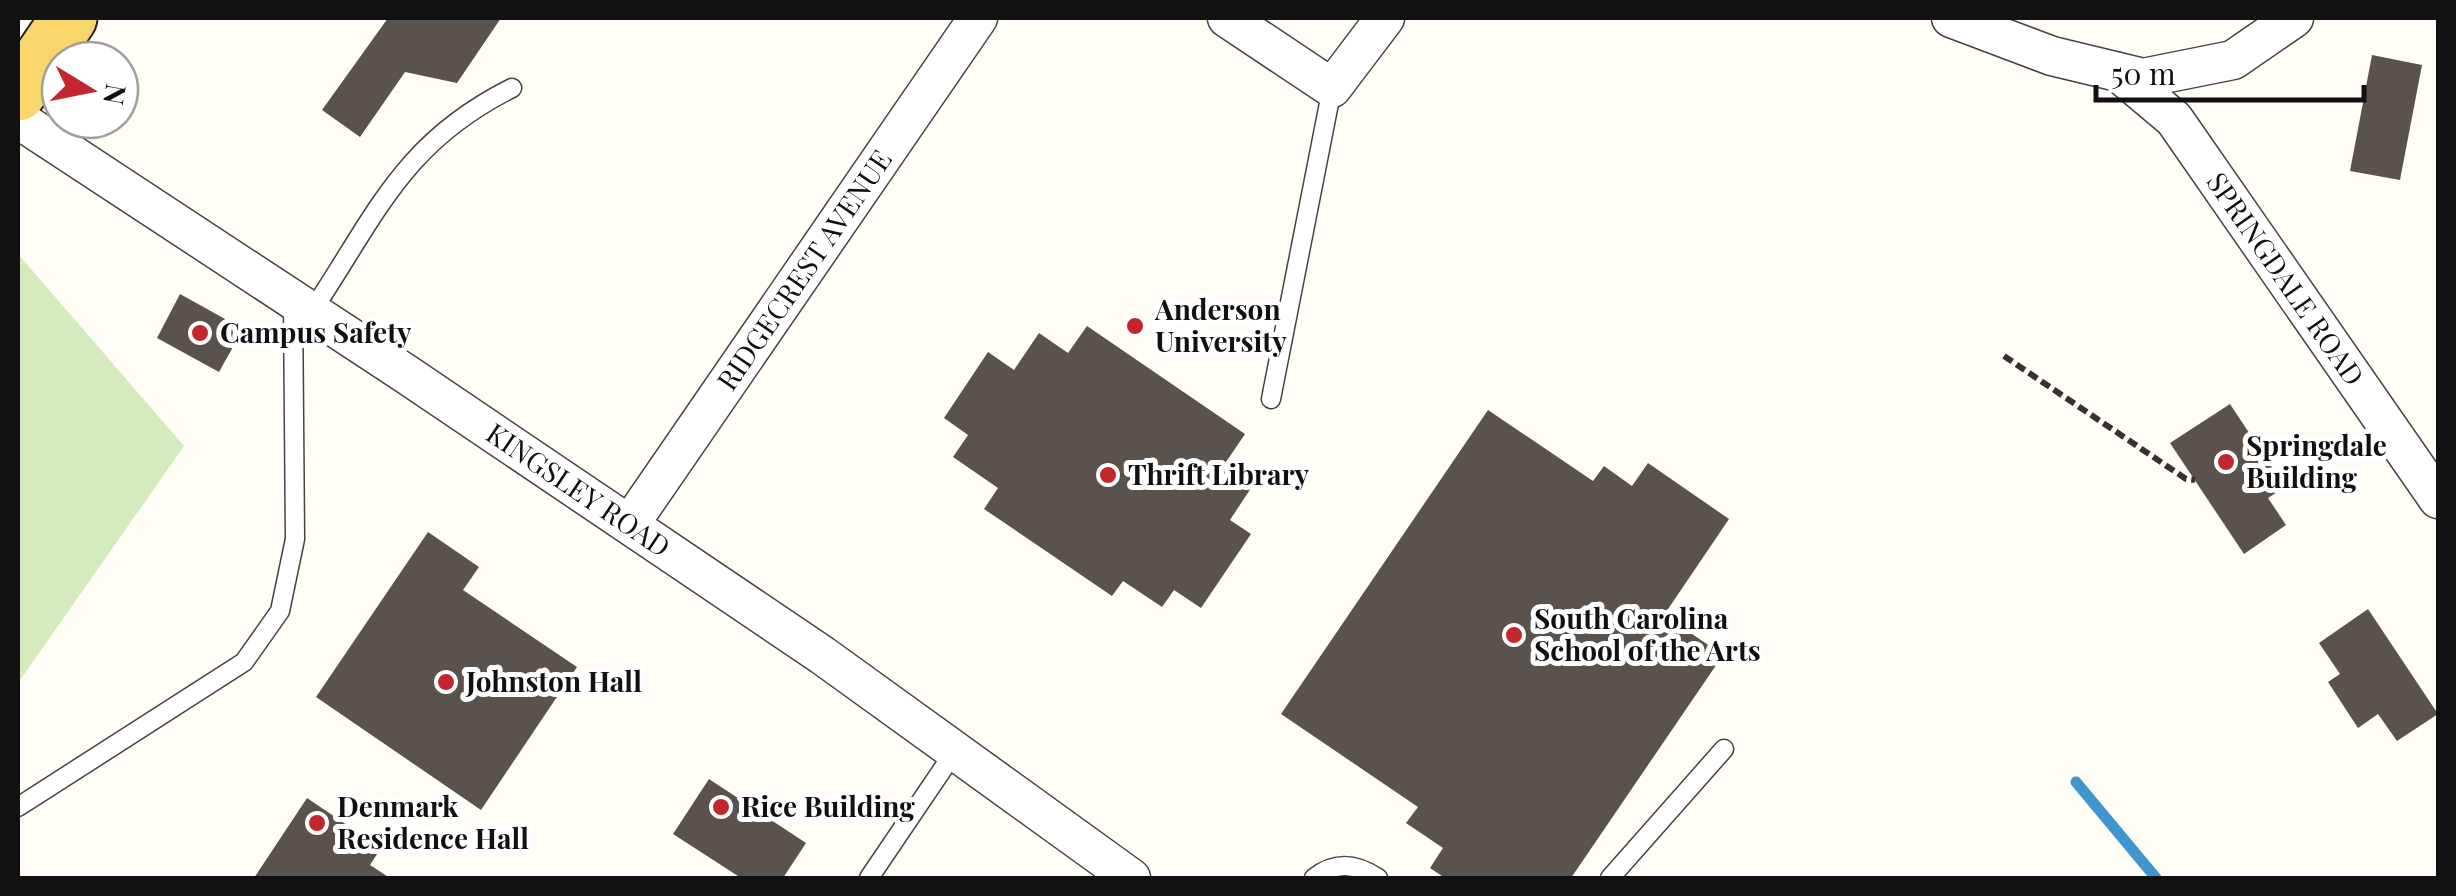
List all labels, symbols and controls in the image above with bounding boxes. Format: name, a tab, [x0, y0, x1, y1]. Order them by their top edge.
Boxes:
north arrow	[40, 40, 140, 140]
scale bar	[2096, 40, 2364, 102]
text: 50 m	[2111, 53, 2176, 93]
text: N	[96, 81, 136, 108]
street label: RIDGECREST AVENUE	[708, 142, 899, 397]
street label: SPRINGDALE ROAD	[2199, 164, 2373, 392]
place label: Anderson University	[1154, 290, 1287, 359]
place label: Campus Safety	[220, 313, 412, 350]
marker: Anderson University	[1124, 315, 1146, 337]
marker: Campus Safety	[189, 322, 211, 344]
street label: KINGSLEY ROAD	[480, 414, 678, 564]
place label: Springdale Building	[2246, 426, 2387, 495]
marker: Springdale Building	[2215, 451, 2237, 473]
place label: Thrift Library	[1128, 455, 1309, 492]
marker: Thrift Library	[1097, 464, 1119, 486]
place label: South Carolina School of the Arts	[1534, 599, 1761, 668]
marker: South Carolina School of the Arts	[1503, 624, 1525, 646]
place label: Johnston Hall	[465, 662, 642, 699]
marker: Johnston Hall	[435, 671, 457, 693]
place label: Denmark Residence Hall	[337, 787, 529, 856]
place label: Rice Building	[741, 787, 915, 824]
marker: Rice Building	[710, 796, 732, 818]
marker: Denmark Residence Hall	[306, 812, 328, 834]

